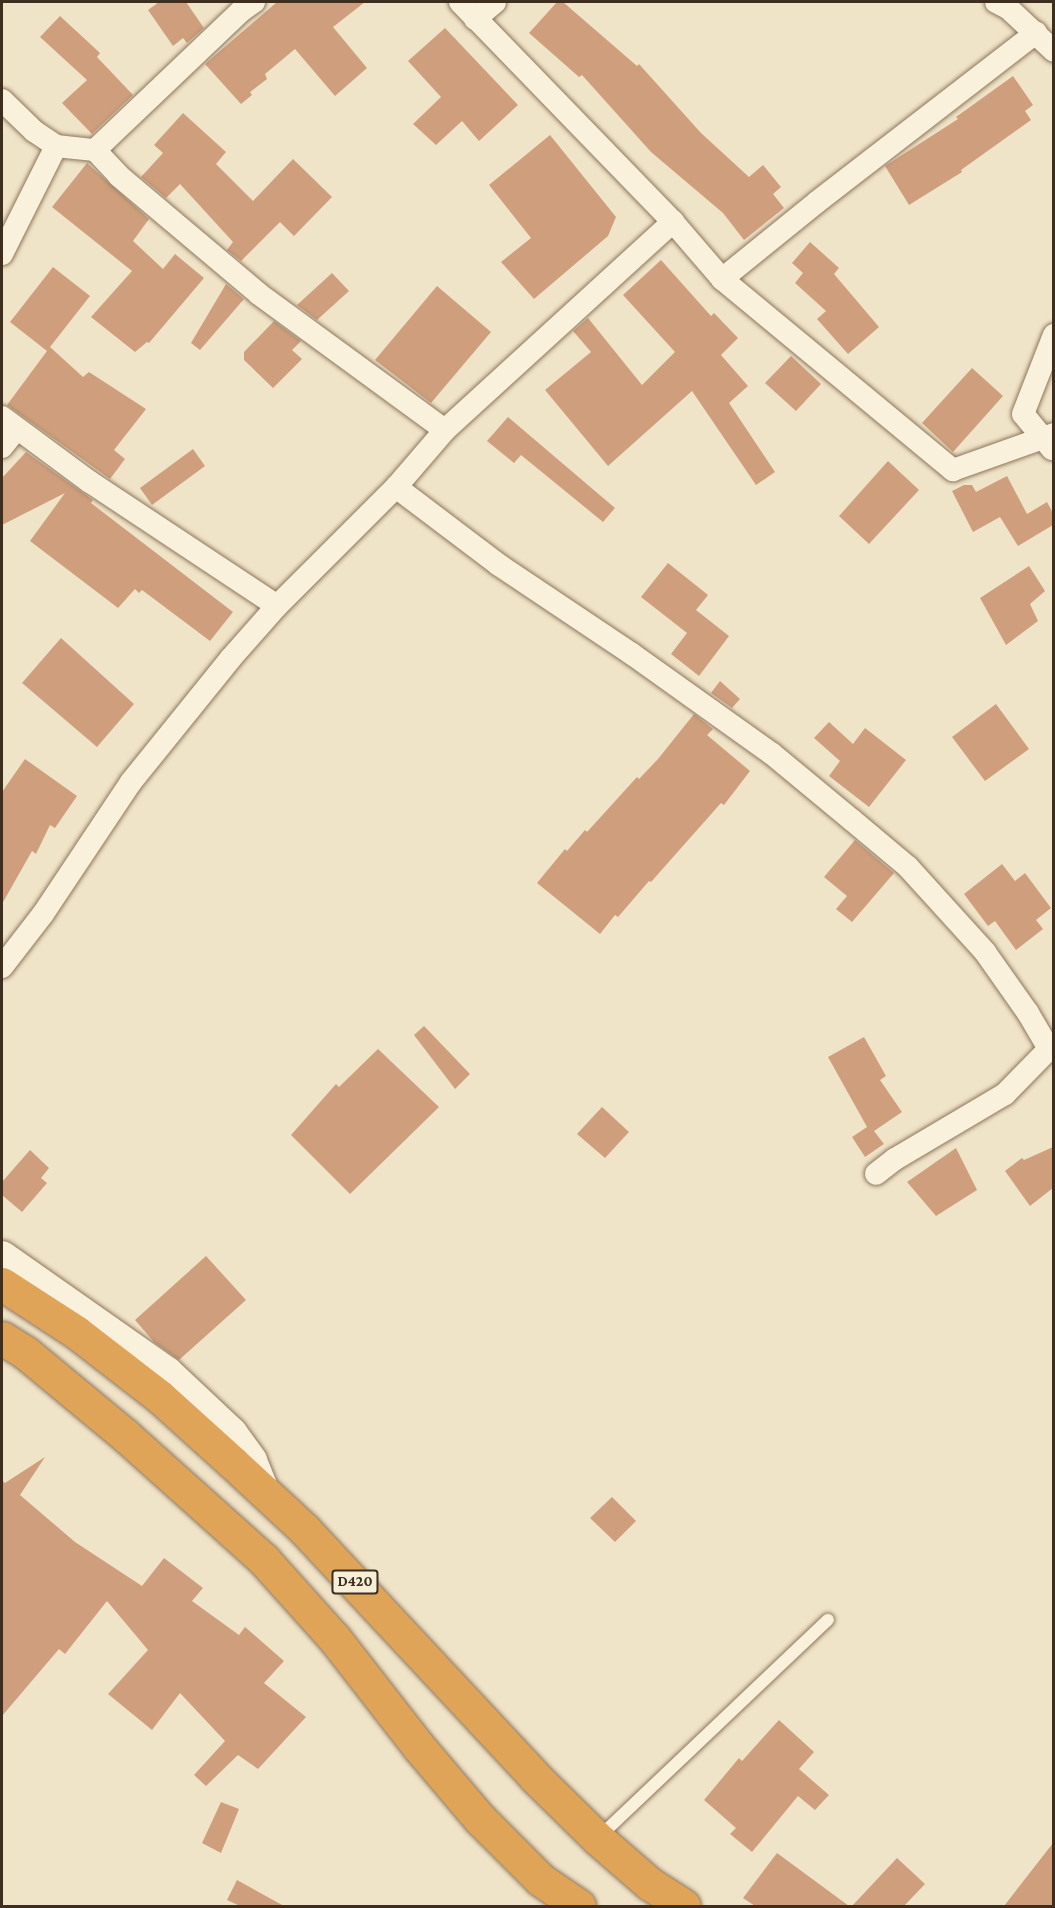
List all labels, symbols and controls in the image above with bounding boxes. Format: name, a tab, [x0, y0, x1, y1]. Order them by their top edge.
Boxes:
road number: D420	[331, 1570, 379, 1594]

